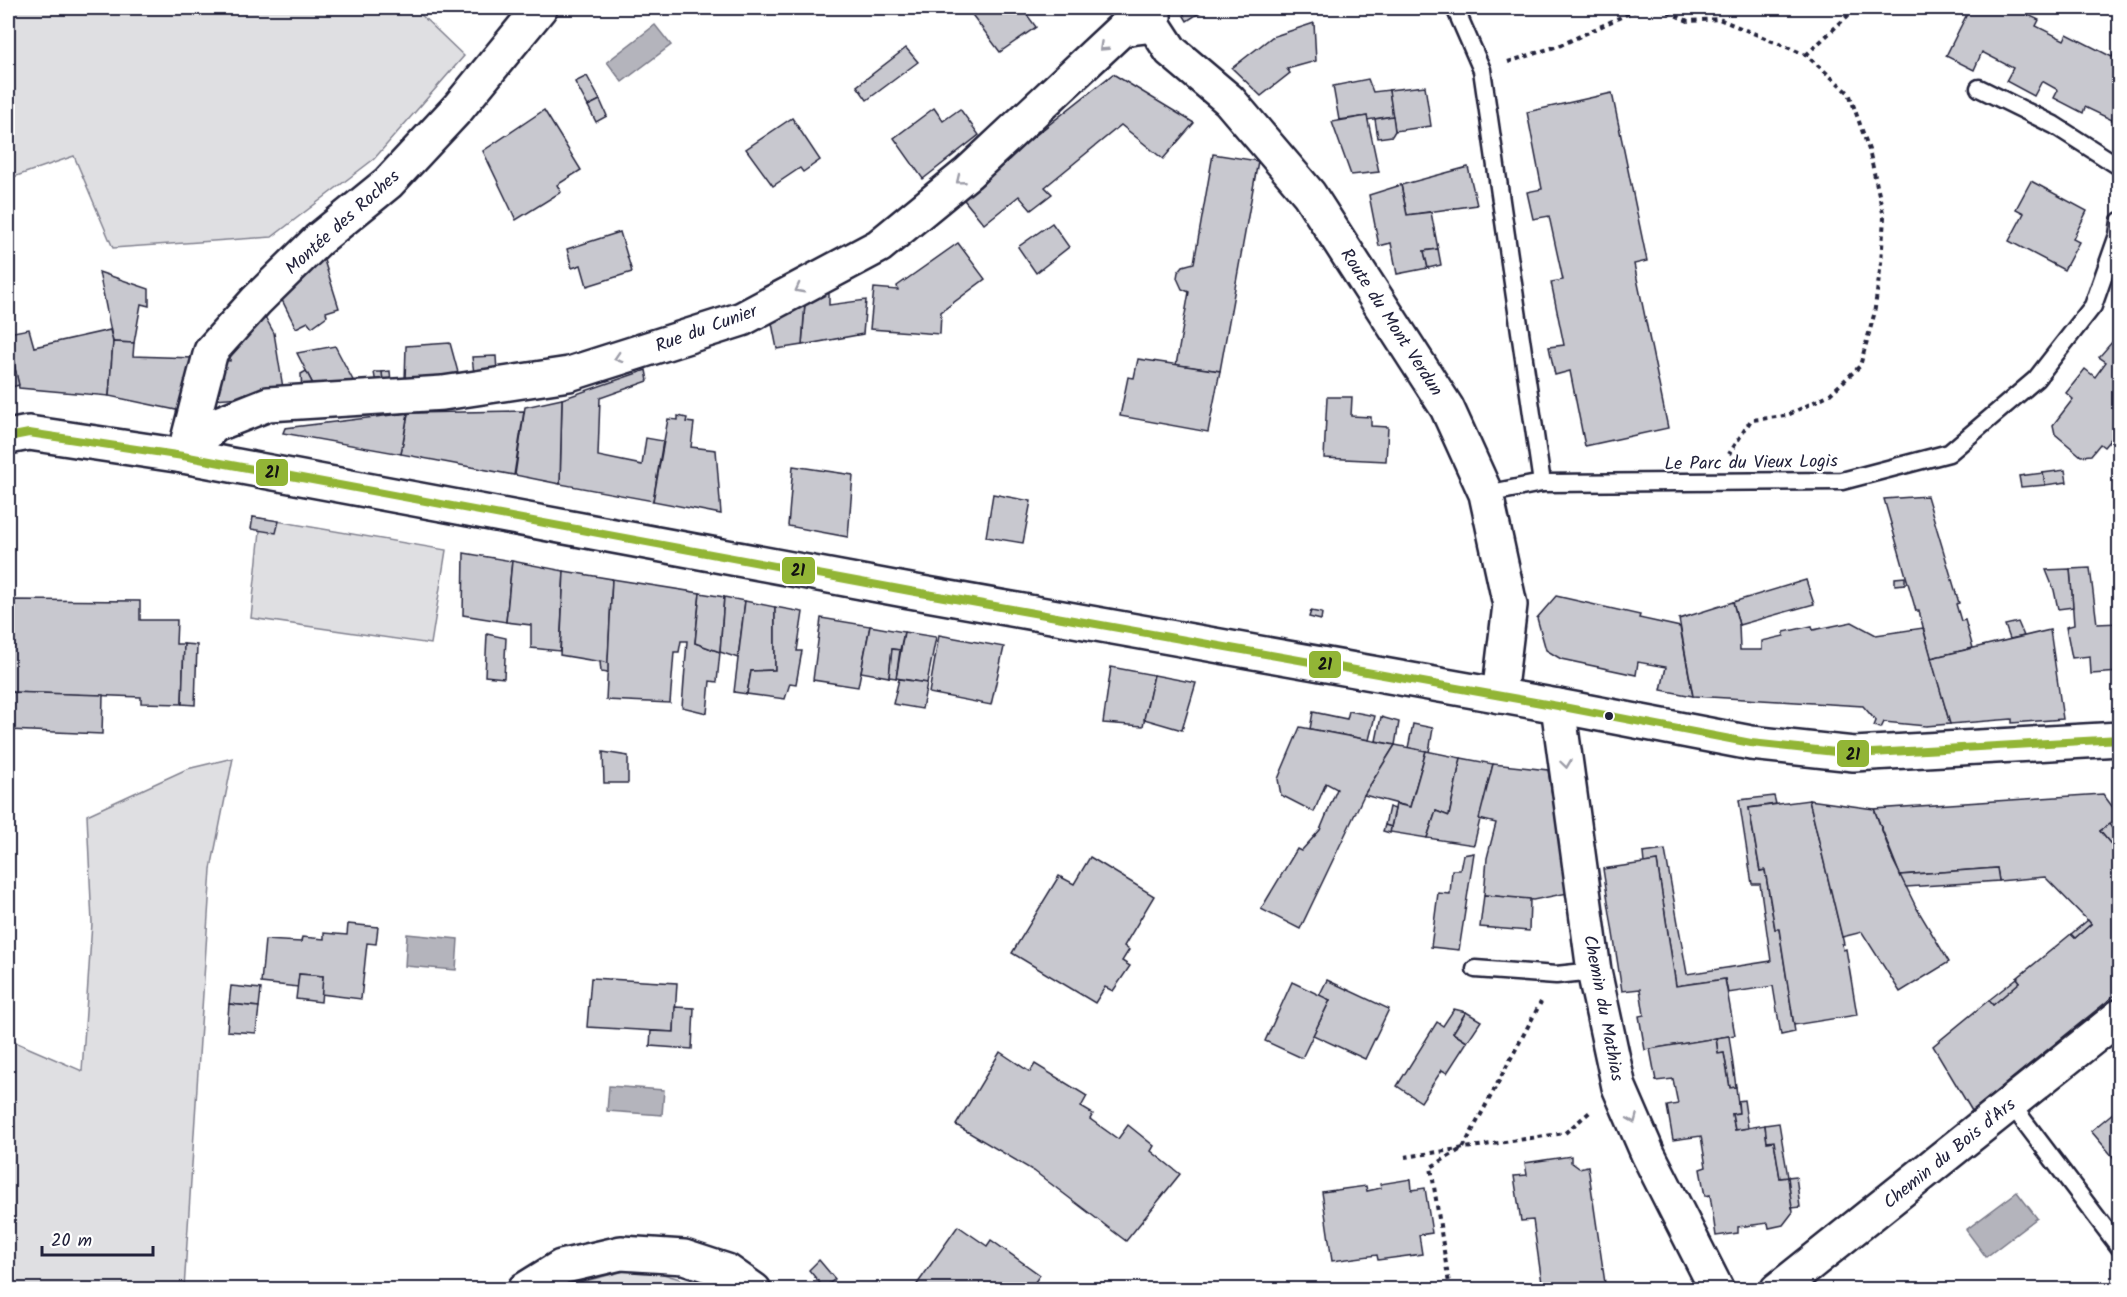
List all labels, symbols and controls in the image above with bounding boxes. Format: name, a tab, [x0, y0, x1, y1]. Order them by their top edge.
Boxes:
one-way arrow	[1099, 40, 1109, 51]
street label: Montée des Roches	[279, 163, 407, 283]
one-way arrow	[955, 172, 966, 183]
street label: Route du Mont Verdun	[1332, 243, 1450, 403]
one-way arrow	[795, 282, 805, 293]
street label: Rue du Cunier	[651, 297, 763, 361]
one-way arrow	[613, 351, 624, 364]
street label: Le Parc du Vieux Logis	[1664, 447, 1838, 480]
line badge: 21	[255, 458, 289, 487]
text: 21	[265, 461, 279, 486]
line badge: 21	[781, 556, 816, 585]
text: 21	[791, 559, 805, 584]
line badge: 21	[1308, 650, 1342, 679]
text: 21	[1318, 653, 1332, 678]
unlabelled marker	[1603, 710, 1615, 722]
line badge: 21	[1836, 739, 1870, 768]
text: 21	[1846, 743, 1860, 768]
one-way arrow	[1559, 759, 1572, 769]
street label: Chemin du Mathias	[1574, 933, 1631, 1084]
street label: Chemin du Bois d'Ars	[1877, 1091, 2023, 1217]
one-way arrow	[1626, 1113, 1638, 1124]
scale bar	[42, 1219, 153, 1257]
text: 20 m	[51, 1227, 92, 1256]

